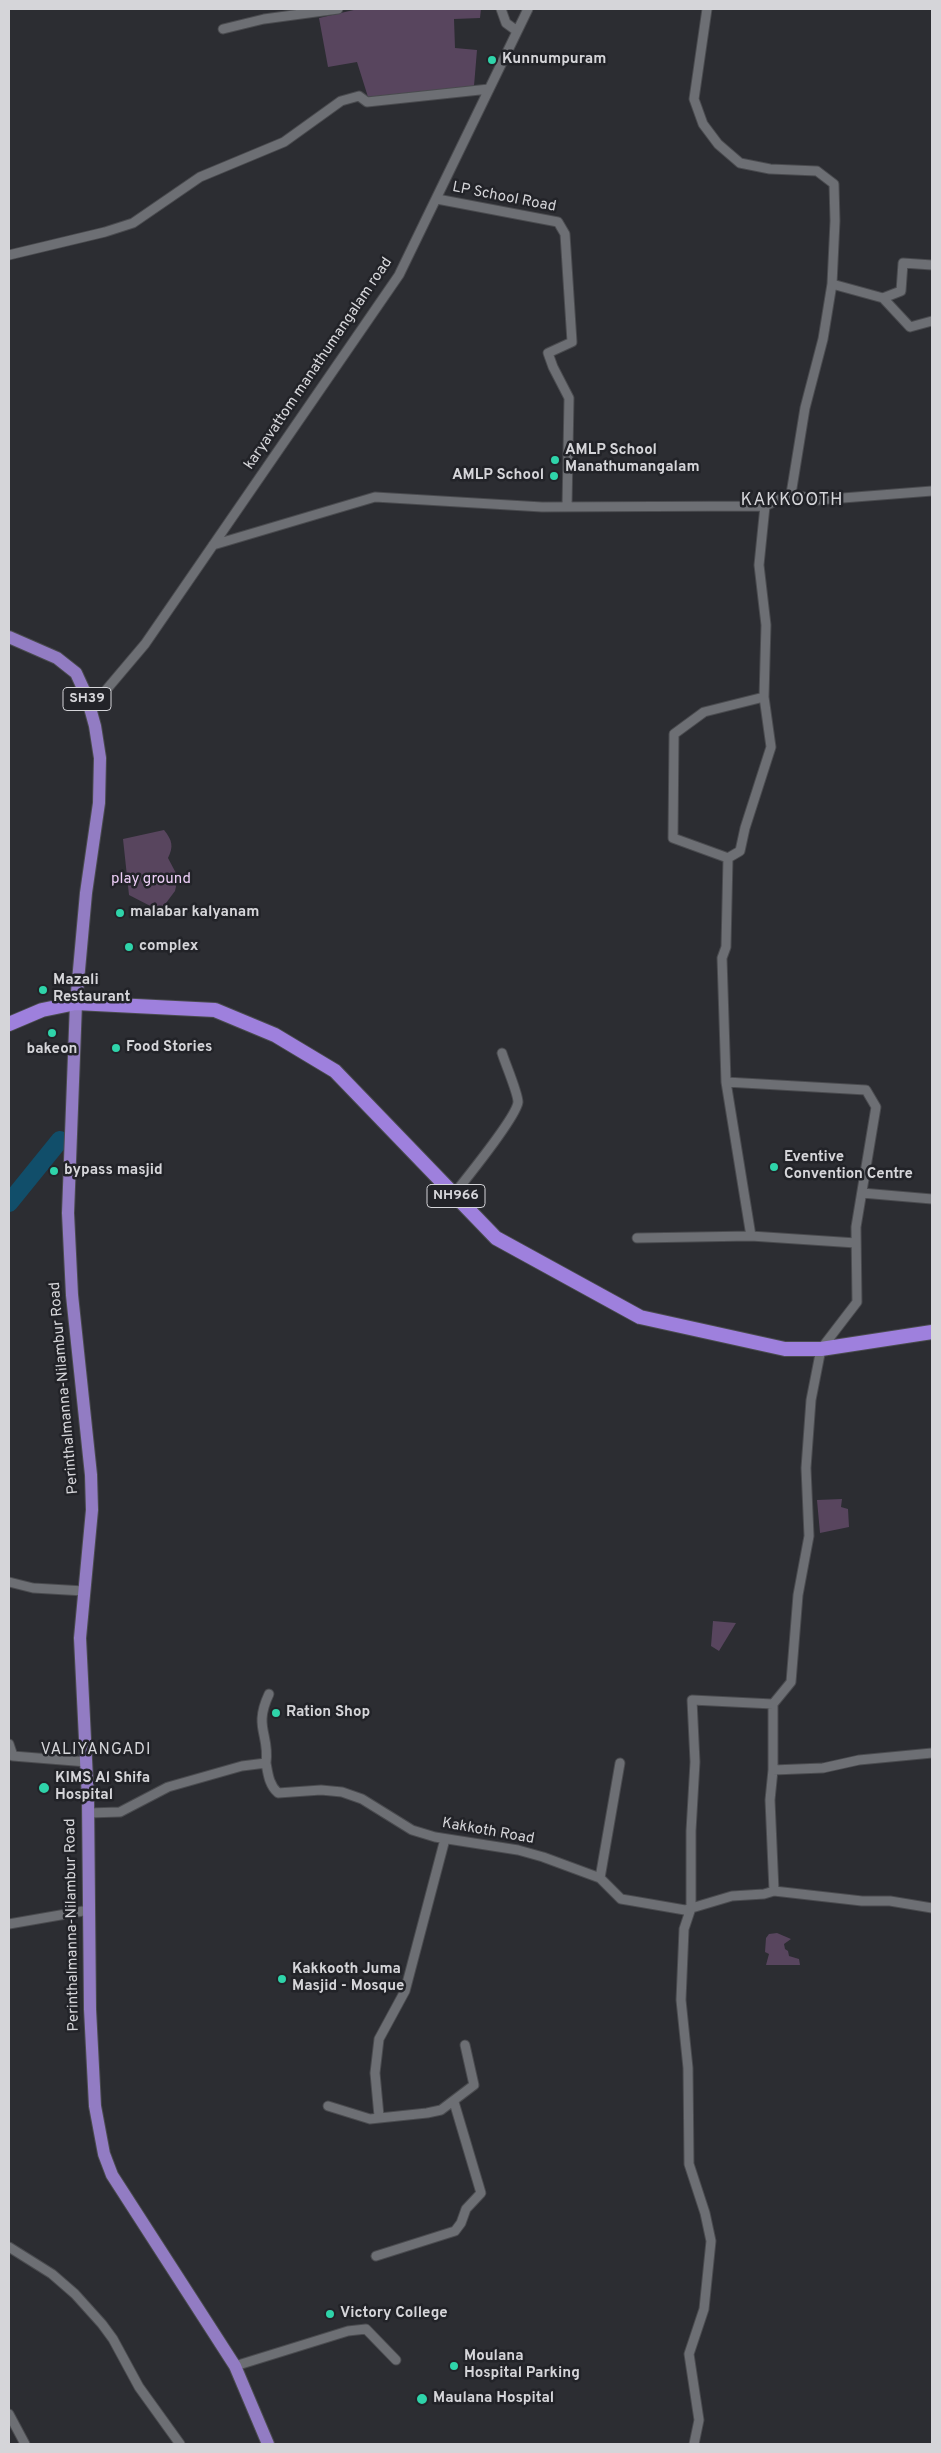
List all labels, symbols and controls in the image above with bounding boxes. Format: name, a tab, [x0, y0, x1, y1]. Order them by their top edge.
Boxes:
place label: Kunnumpuram	[502, 51, 606, 69]
marker: Kunnumpuram	[486, 54, 498, 66]
street label: LP School Road	[451, 179, 557, 217]
street label: karyavattom manathumangalam road	[241, 255, 397, 473]
place label: AMLP School Manathumangalam	[565, 442, 700, 477]
marker: AMLP School Manathumangalam	[549, 454, 561, 466]
place label: AMLP School	[452, 467, 544, 485]
marker: AMLP School	[548, 470, 560, 482]
district label: KAKKOOTH	[739, 490, 845, 512]
road number: SH39	[63, 688, 111, 711]
park label: play ground	[111, 871, 191, 889]
place label: malabar kalyanam	[130, 904, 259, 922]
marker: malabar kalyanam	[114, 907, 126, 919]
place label: complex	[139, 938, 198, 956]
marker: complex	[123, 941, 135, 953]
place label: Mazali Restaurant	[53, 972, 130, 1007]
marker: Mazali Restaurant	[37, 984, 49, 996]
marker: bakeon	[46, 1027, 58, 1039]
place label: Food Stories	[126, 1039, 212, 1057]
place label: bakeon	[27, 1041, 77, 1059]
marker: Food Stories	[110, 1042, 122, 1054]
place label: Eventive Convention Centre	[784, 1149, 913, 1184]
marker: Eventive Convention Centre	[768, 1161, 780, 1173]
place label: bypass masjid	[64, 1162, 163, 1180]
marker: bypass masjid	[48, 1165, 60, 1177]
road number: NH966	[427, 1184, 485, 1208]
street label: Perinthalmanna-Nilambur Road	[47, 1281, 83, 1495]
place label: Ration Shop	[286, 1704, 370, 1722]
marker: Ration Shop	[270, 1707, 282, 1719]
district label: VALIYANGADI	[39, 1741, 153, 1761]
place label: KIMS Al Shifa Hospital	[55, 1770, 150, 1805]
marker: KIMS Al Shifa Hospital	[37, 1781, 51, 1795]
street label: Kakkoth Road	[440, 1815, 536, 1849]
street label: Perinthalmanna-Nilambur Road	[62, 1818, 84, 2032]
place label: Kakkooth Juma Masjid - Mosque	[292, 1961, 404, 1996]
marker: Kakkooth Juma Masjid - Mosque	[276, 1973, 288, 1985]
place label: Victory College	[340, 2305, 448, 2323]
marker: Victory College	[324, 2308, 336, 2320]
place label: Moulana Hospital Parking	[464, 2348, 580, 2383]
marker: Moulana Hospital Parking	[448, 2360, 460, 2372]
place label: Maulana Hospital	[433, 2390, 554, 2408]
marker: Maulana Hospital	[415, 2392, 429, 2406]

